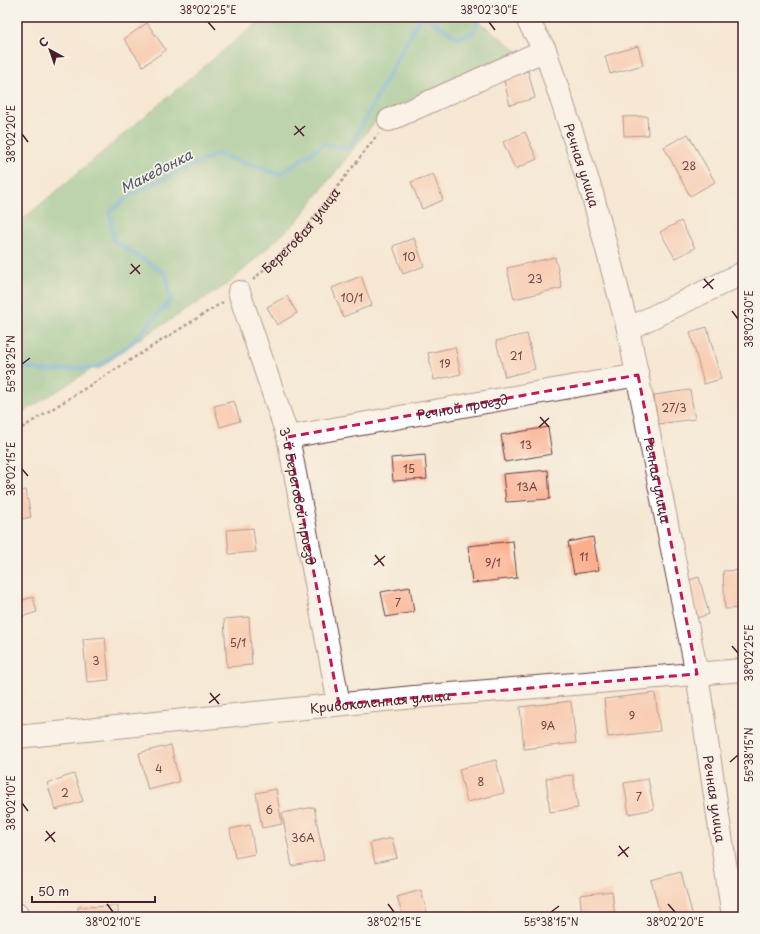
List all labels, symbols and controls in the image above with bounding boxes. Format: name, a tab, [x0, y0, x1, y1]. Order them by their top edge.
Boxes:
text: 38°02'25"E	[180, 2, 236, 17]
text: 38°02'30"E	[460, 2, 518, 17]
north arrow	[30, 30, 70, 70]
text: С	[35, 33, 52, 51]
text: 38°02'20"E	[3, 105, 18, 163]
street label: Речная улица	[560, 120, 605, 210]
water label: Македонка	[116, 143, 197, 198]
house number: 28	[682, 157, 696, 174]
street label: Береговая улица	[257, 182, 344, 277]
house number: 10	[403, 248, 415, 265]
house number: 23	[528, 270, 542, 287]
house number: 10/1	[341, 289, 363, 306]
text: 38°02'30"E	[741, 290, 756, 348]
text: 55°38'25"N	[3, 335, 18, 393]
house number: 21	[510, 347, 522, 364]
house number: 19	[439, 355, 451, 372]
street label: Речной проезд	[415, 389, 509, 424]
house number: 27/3	[662, 399, 686, 416]
street label: 3-й Береговой проезд	[276, 424, 322, 567]
street label: Речная улица	[640, 435, 676, 525]
house number: 13	[520, 436, 532, 453]
text: 38°02'15"E	[3, 442, 18, 496]
house number: 15	[403, 460, 415, 477]
house number: 13А	[517, 478, 538, 495]
house number: 11	[579, 548, 589, 565]
house number: 9/1	[485, 554, 501, 571]
house number: 7	[395, 594, 401, 611]
text: 38°02'25"E	[741, 625, 756, 681]
house number: 5/1	[230, 634, 246, 651]
house number: 3	[92, 652, 100, 669]
street label: Кривоколенная улица	[309, 684, 452, 717]
house number: 9	[629, 707, 635, 724]
house number: 9А	[541, 717, 556, 734]
text: 55°38'15"N	[741, 727, 756, 783]
street label: Речная улица	[700, 754, 731, 844]
house number: 4	[155, 760, 163, 777]
house number: 8	[478, 773, 485, 790]
text: 38°02'10"E	[3, 775, 18, 831]
house number: 2	[61, 784, 69, 801]
house number: 7	[636, 788, 642, 805]
house number: 6	[265, 801, 273, 818]
house number: 36А	[291, 829, 315, 846]
scale bar	[32, 878, 155, 904]
text: 50 m	[38, 882, 69, 900]
text: 38°02'10"E	[85, 914, 141, 929]
text: 38°02'15"E	[367, 914, 421, 929]
text: 55°38'15"N	[523, 914, 579, 929]
text: 38°02'20"E	[646, 914, 704, 929]

